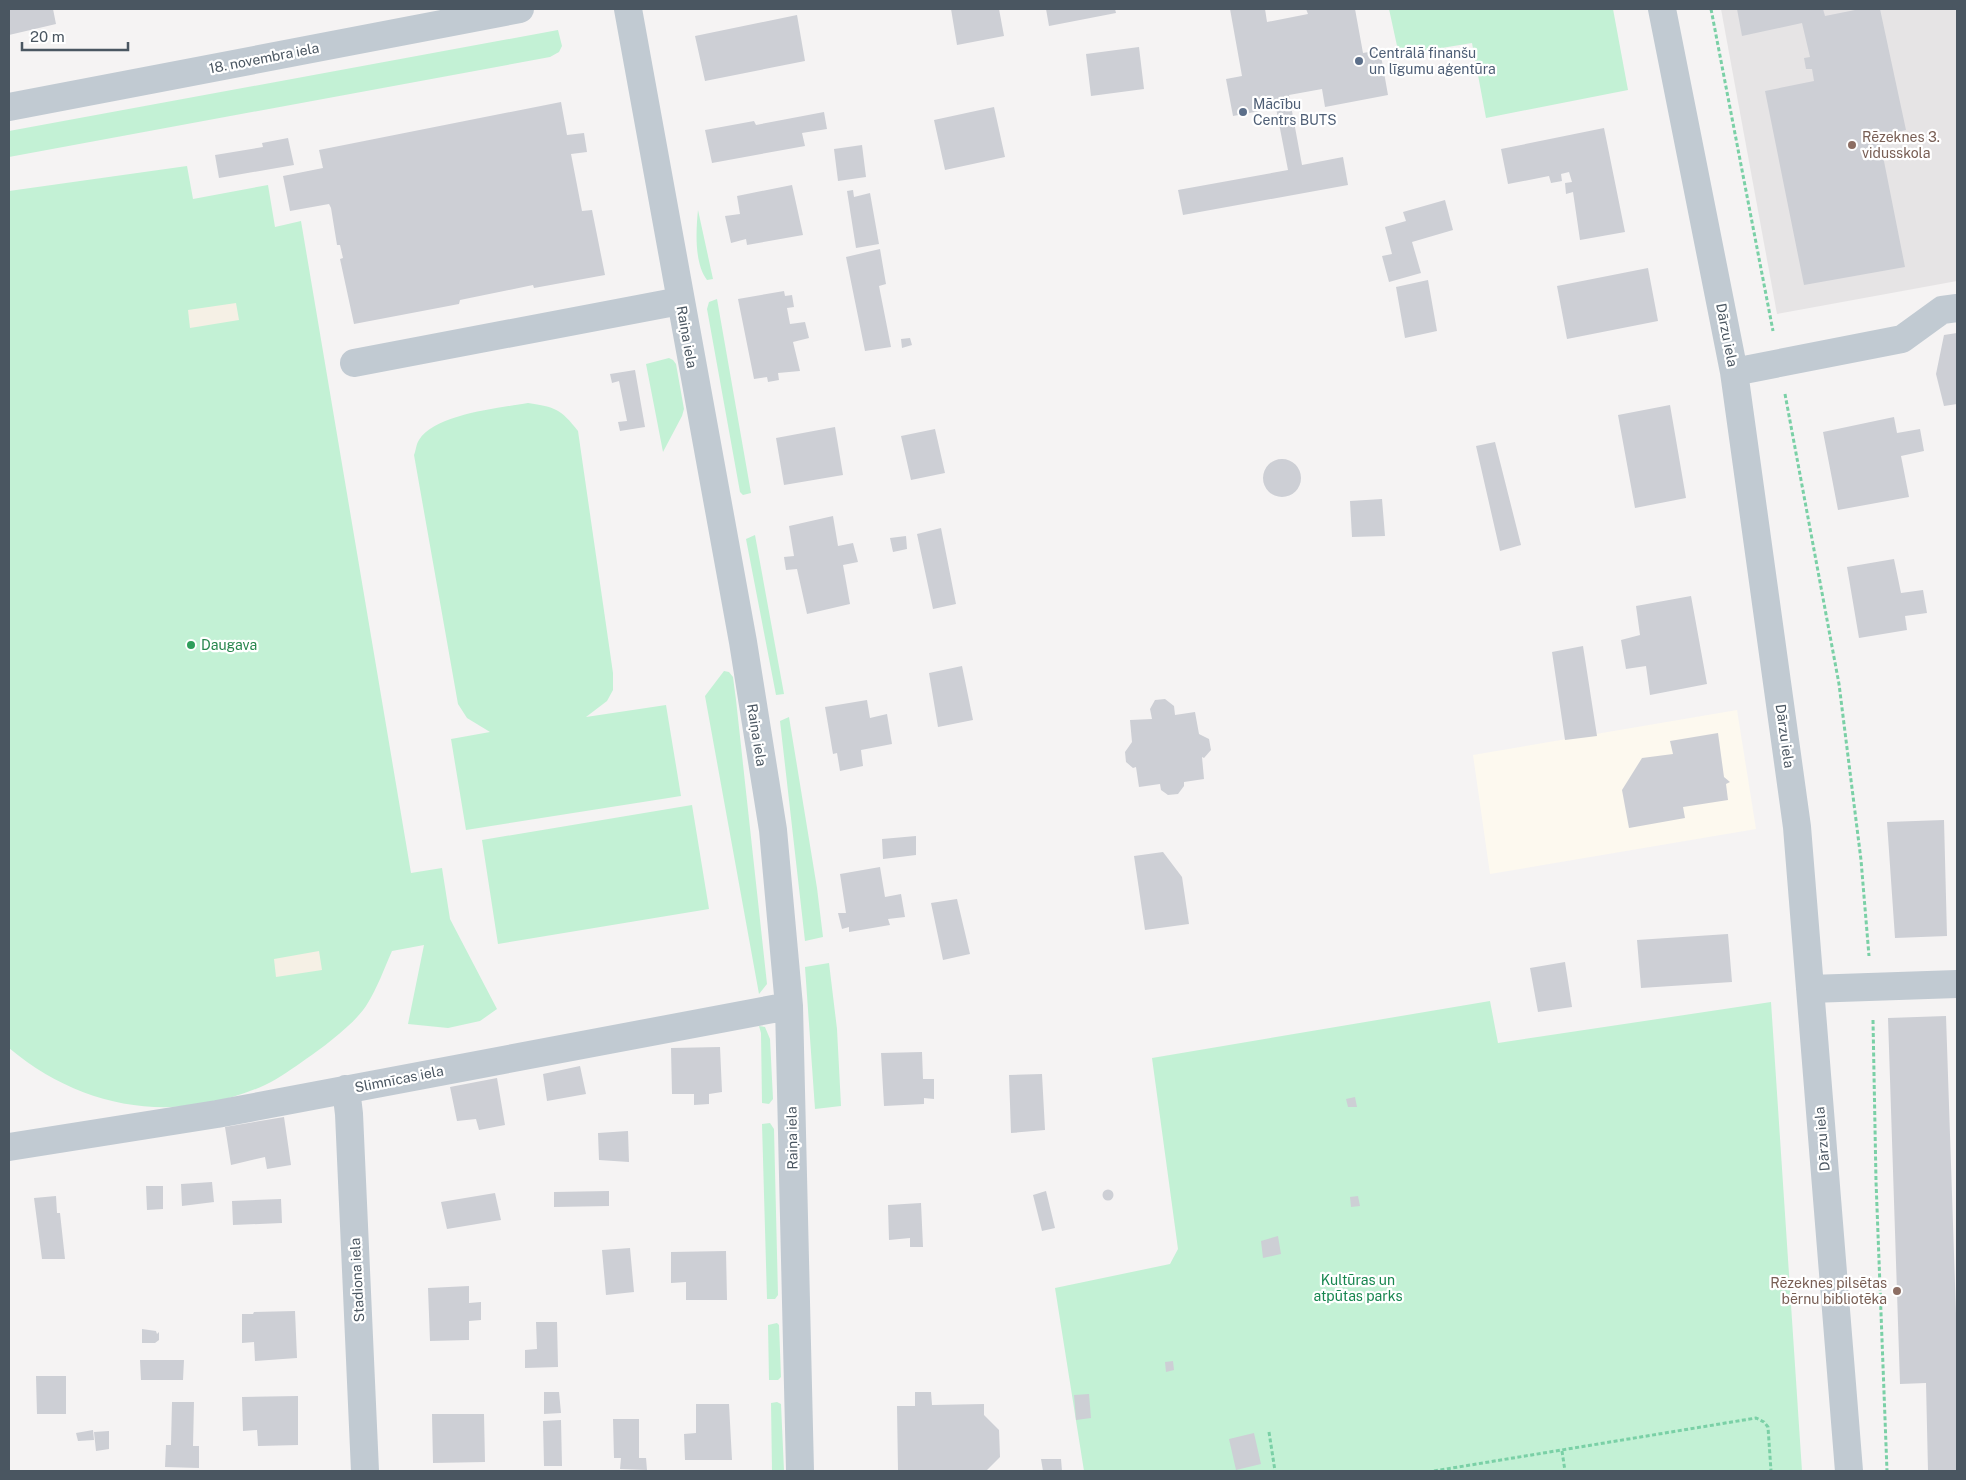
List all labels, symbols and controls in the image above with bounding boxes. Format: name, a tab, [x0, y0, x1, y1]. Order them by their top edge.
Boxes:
scale bar	[22, 20, 129, 52]
text: 20 m	[30, 28, 65, 45]
street label: 18. novembra iela	[207, 39, 321, 77]
place label: Centrālā finanšu un līgumu aģentūra	[1369, 45, 1496, 77]
marker: Centrālā finanšu un līgumu aģentūra	[1353, 55, 1365, 67]
place label: Mācību Centrs BUTS	[1253, 96, 1337, 128]
marker: Mācību Centrs BUTS	[1237, 106, 1249, 118]
place label: Rēzeknes 3. vidusskola	[1862, 129, 1940, 161]
marker: Rēzeknes 3. vidusskola	[1846, 139, 1858, 151]
street label: Dārzu iela	[1713, 302, 1741, 368]
street label: Raiņa iela	[674, 305, 700, 369]
place label: Daugava	[201, 637, 257, 653]
marker: Daugava	[185, 639, 197, 651]
street label: Raiņa iela	[744, 703, 770, 767]
street label: Dārzu iela	[1773, 703, 1797, 769]
street label: Slimnīcas iela	[353, 1063, 445, 1095]
street label: Raiņa iela	[783, 1106, 801, 1170]
street label: Dārzu iela	[1811, 1106, 1833, 1172]
street label: Stadiona iela	[347, 1237, 367, 1323]
park label: Kultūras un atpūtas parks	[1313, 1272, 1403, 1304]
place label: Rēzeknes pilsētas bērnu bibliotēka	[1770, 1275, 1887, 1307]
marker: Rēzeknes pilsētas bērnu bibliotēka	[1891, 1285, 1903, 1297]

